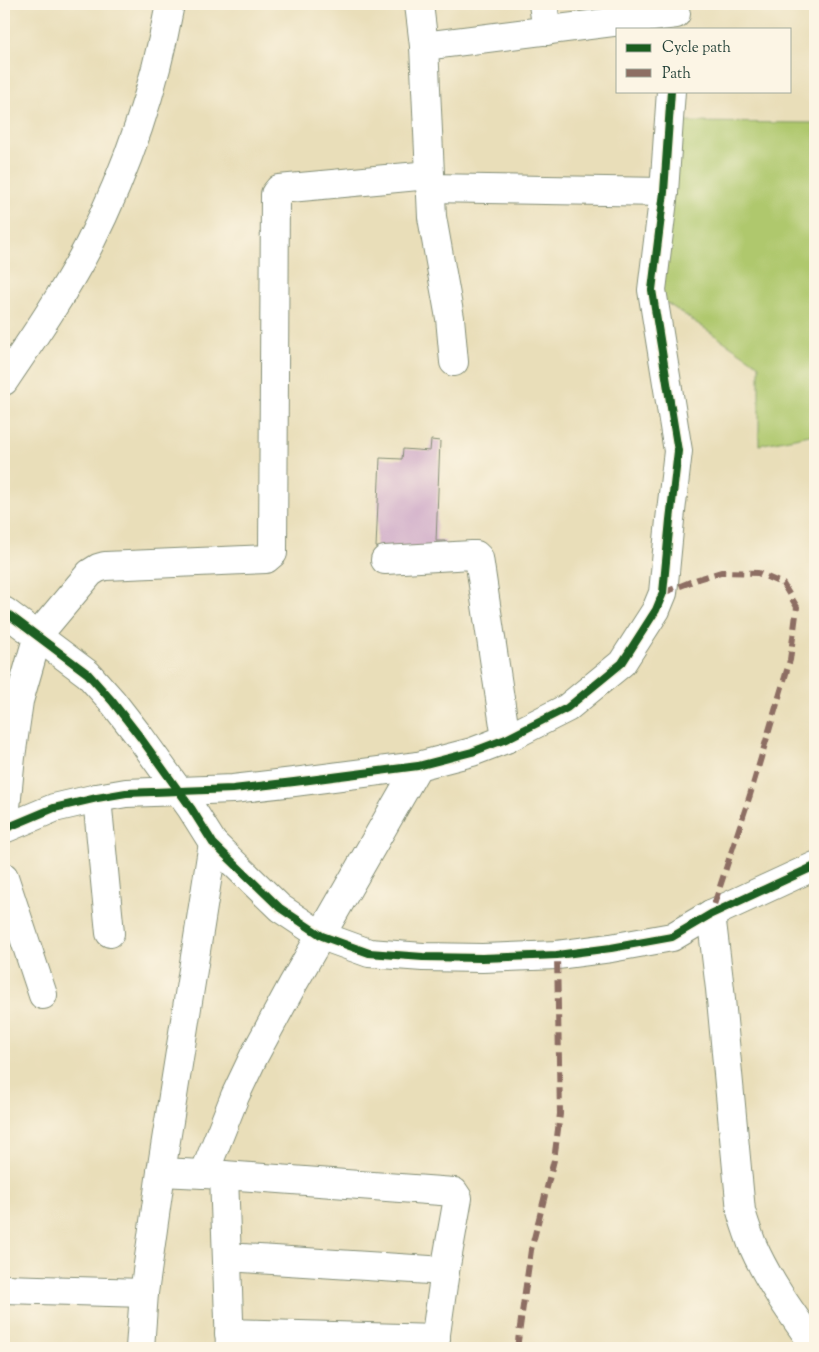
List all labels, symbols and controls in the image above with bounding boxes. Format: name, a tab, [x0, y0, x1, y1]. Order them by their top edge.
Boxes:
legend	[616, 28, 792, 92]
text: Cycle path	[662, 38, 731, 59]
text: Path	[662, 64, 691, 85]

